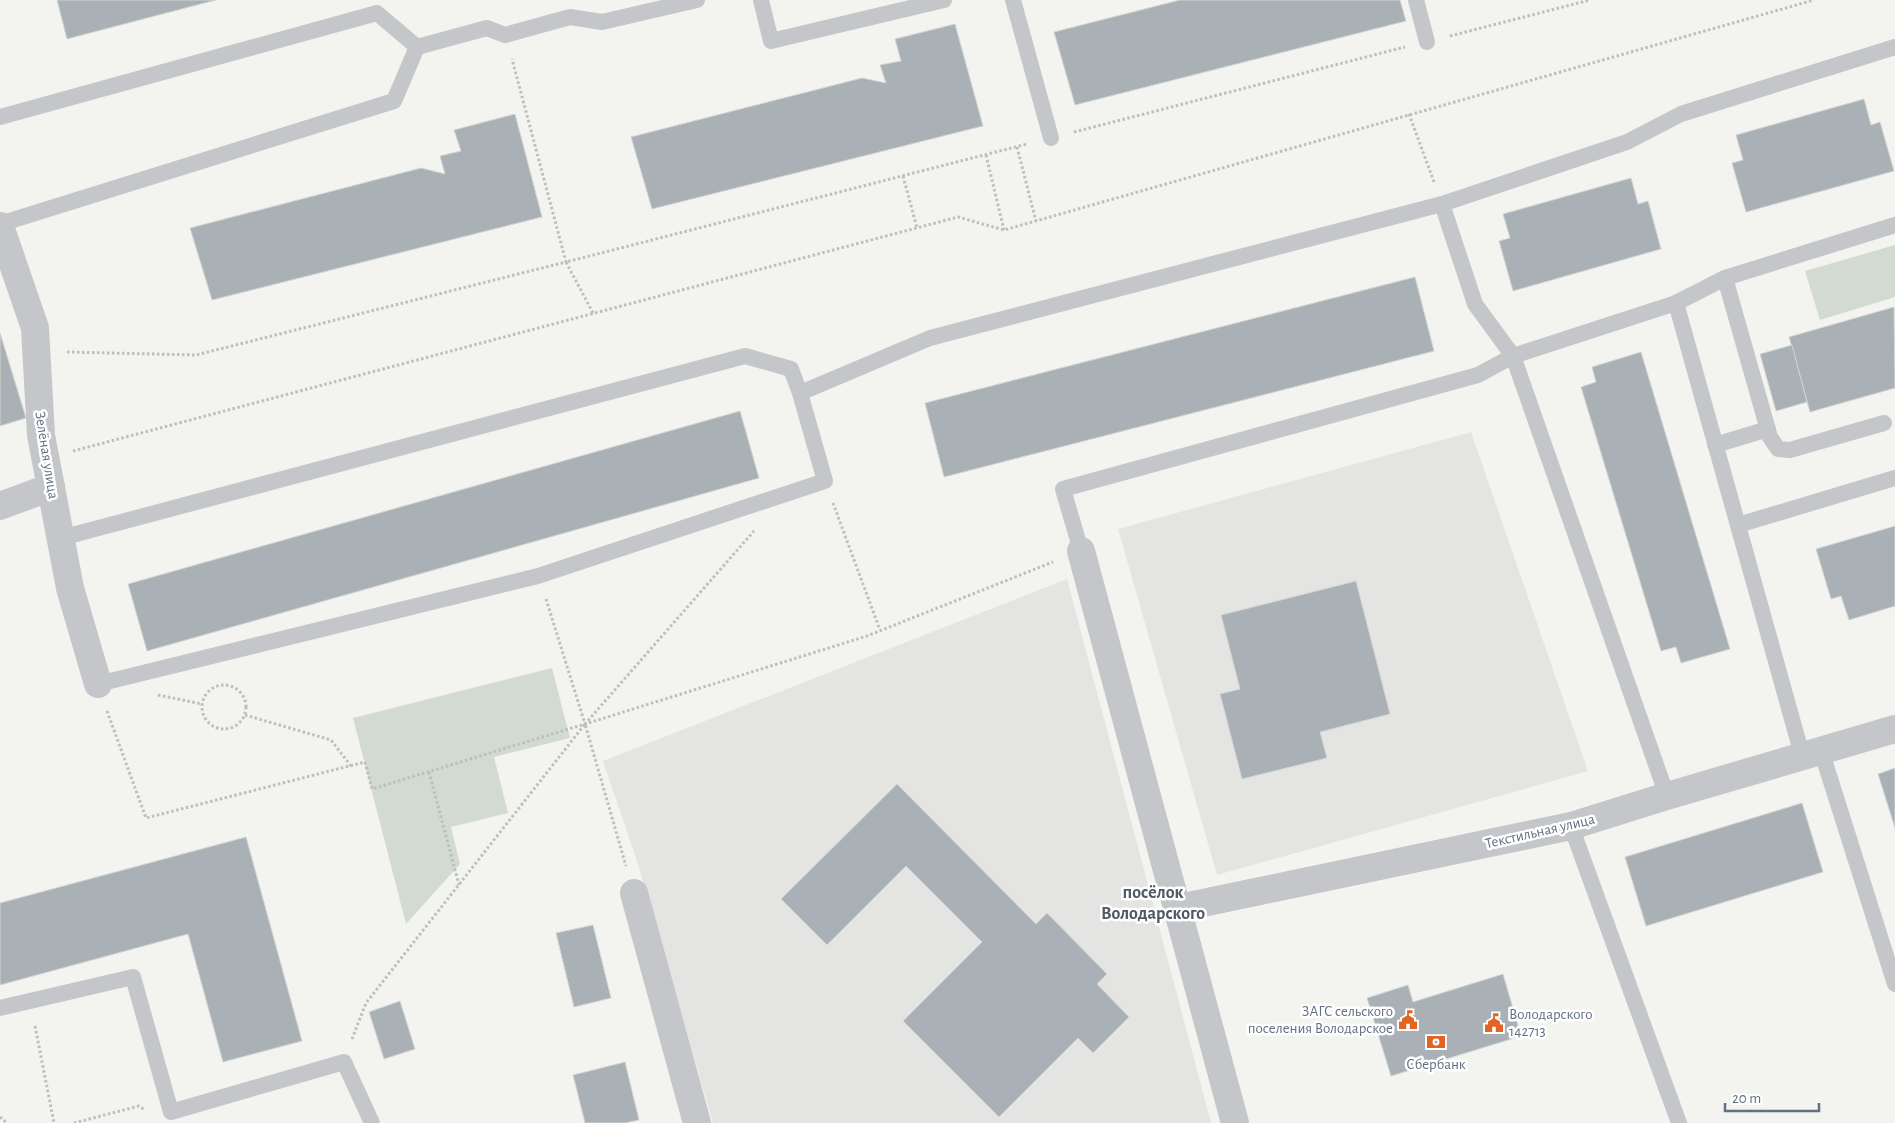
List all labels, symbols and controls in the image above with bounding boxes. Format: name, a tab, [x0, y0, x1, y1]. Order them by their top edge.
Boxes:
street label: Зелёная улица	[32, 410, 61, 500]
street label: Текстильная улица	[1484, 812, 1597, 851]
district label: посёлок Володарского	[1101, 884, 1205, 923]
place label: ЗАГС сельского поселения Володарское	[1248, 1004, 1393, 1036]
place label: Володарского 142713	[1509, 1007, 1592, 1039]
public building icon: ЗАГС сельского поселения Володарское	[1397, 1009, 1419, 1031]
public building icon: Володарского 142713	[1483, 1012, 1505, 1034]
bank icon: Сбербанк	[1425, 1031, 1447, 1053]
place label: Сбербанк	[1406, 1057, 1466, 1072]
scale bar	[1725, 1080, 1819, 1112]
text: 20 m	[1732, 1091, 1761, 1106]

